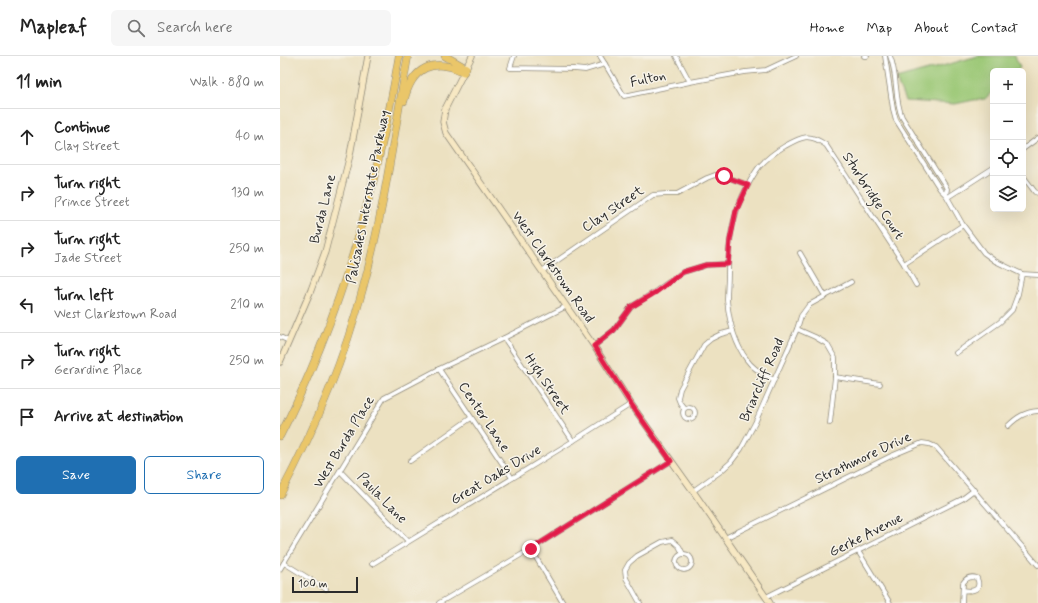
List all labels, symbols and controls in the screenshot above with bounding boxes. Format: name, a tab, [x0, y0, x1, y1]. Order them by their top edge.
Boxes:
search box	[111, 10, 391, 46]
text: Mapleaf	[20, 15, 87, 40]
icon: search	[125, 17, 147, 39]
text: Search here	[157, 18, 233, 38]
text: Home	[810, 19, 844, 37]
text: Map	[866, 19, 892, 37]
text: About	[914, 19, 949, 37]
text: Contact	[971, 19, 1018, 37]
street label: Fulton	[629, 66, 667, 92]
map controls	[990, 68, 1026, 212]
button: +	[990, 68, 1026, 104]
text: 11 min	[16, 71, 62, 93]
text: Walk · 880 m	[190, 74, 264, 91]
button: −	[990, 104, 1026, 140]
street label: Palisades Interstate Parkway	[342, 109, 394, 285]
text: Continue	[54, 118, 110, 138]
icon: ahead	[16, 126, 38, 148]
text: 40 m	[235, 128, 264, 145]
text: Clay Street	[54, 138, 120, 155]
button: locate	[990, 140, 1026, 176]
street label: Sturbridge Court	[836, 149, 908, 244]
route start	[715, 167, 733, 185]
street label: Burda Lane	[306, 172, 340, 246]
text: Turn right	[54, 174, 121, 194]
button: layers	[990, 176, 1026, 212]
street label: Clay Street	[579, 181, 648, 236]
icon: right	[16, 182, 38, 204]
text: 130 m	[231, 184, 264, 201]
text: Prince Street	[54, 194, 130, 211]
street label: West Clarkstown Road	[508, 208, 598, 326]
text: Turn right	[54, 230, 121, 250]
icon: right	[16, 238, 38, 260]
text: 250 m	[229, 240, 264, 257]
text: Jade Street	[54, 250, 122, 267]
text: Turn left	[54, 286, 114, 306]
icon: left	[16, 294, 38, 316]
text: 210 m	[230, 296, 264, 313]
text: West Clarkstown Road	[54, 306, 177, 323]
street label: Briarcliff Road	[736, 335, 788, 425]
text: Turn right	[54, 342, 121, 362]
icon: right	[16, 350, 38, 372]
street label: High Street	[519, 350, 574, 419]
text: 250 m	[229, 352, 264, 369]
text: Gerardine Place	[54, 362, 143, 379]
street label: Center Lane	[454, 379, 514, 456]
street label: West Burda Place	[309, 393, 379, 491]
icon: arrive	[16, 406, 38, 428]
text: Arrive at destination	[54, 407, 183, 427]
street label: Strathmore Drive	[812, 428, 914, 488]
street label: Great Oaks Drive	[447, 441, 545, 509]
button: Save	[16, 456, 136, 494]
button: Share	[144, 456, 264, 494]
street label: Paula Lane	[353, 469, 411, 527]
street label: Gerke Avenue	[826, 509, 906, 561]
route end	[522, 540, 540, 558]
scale bar	[292, 575, 358, 594]
text: 100 m	[298, 577, 328, 591]

